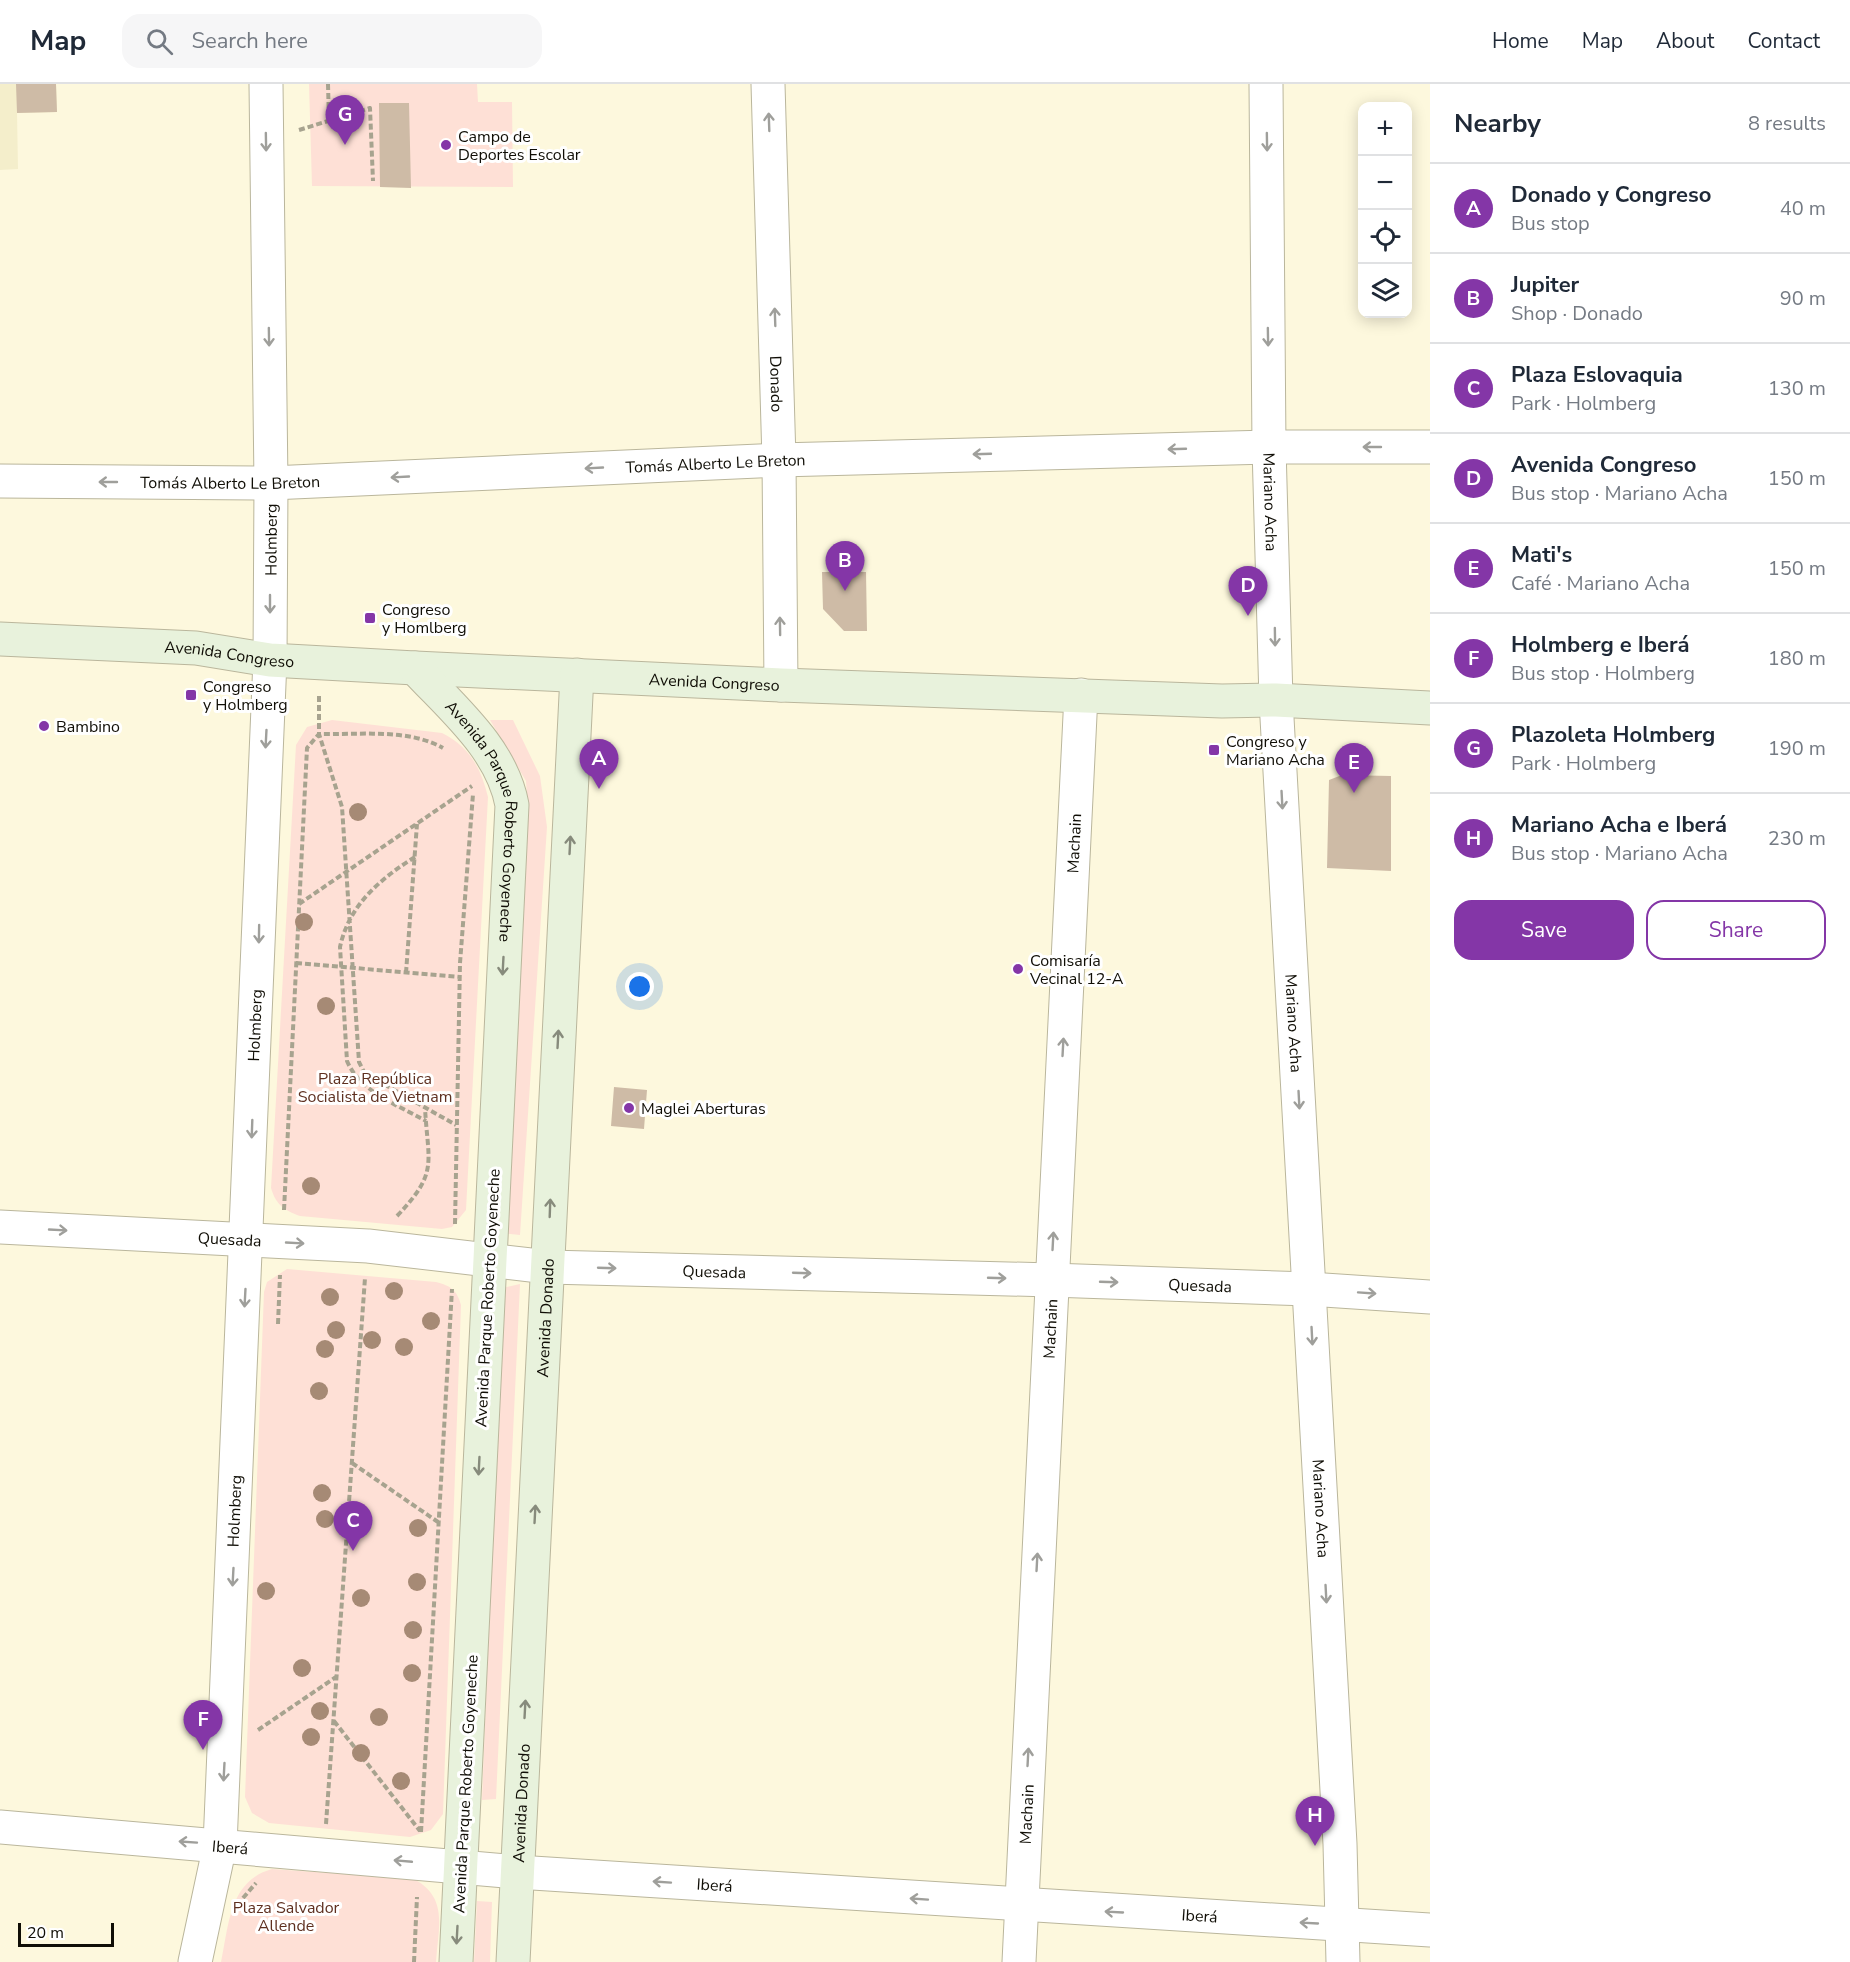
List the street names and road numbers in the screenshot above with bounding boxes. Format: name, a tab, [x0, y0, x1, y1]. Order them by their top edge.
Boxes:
street label: Donado	[764, 355, 788, 413]
street label: Tomás Alberto Le Breton	[625, 449, 806, 479]
street label: Mariano Acha	[1257, 452, 1282, 552]
street label: Tomás Alberto Le Breton	[140, 471, 321, 495]
street label: Holmberg	[260, 503, 283, 576]
street label: Avenida Congreso	[164, 637, 295, 673]
street label: Avenida Congreso	[648, 669, 780, 697]
street label: Avenida Parque Roberto Goyeneche	[440, 696, 522, 942]
street label: Machain	[1062, 813, 1087, 874]
street label: Mariano Acha	[1279, 973, 1307, 1073]
street label: Holmberg	[243, 989, 268, 1062]
street label: Avenida Parque Roberto Goyeneche	[470, 1168, 506, 1428]
street label: Quesada	[197, 1227, 262, 1252]
street label: Avenida Donado	[532, 1258, 560, 1378]
street label: Quesada	[682, 1260, 746, 1284]
street label: Quesada	[1168, 1274, 1232, 1298]
street label: Machain	[1039, 1298, 1063, 1359]
street label: Mariano Acha	[1306, 1459, 1334, 1559]
street label: Holmberg	[223, 1474, 248, 1548]
street label: Avenida Parque Roberto Goyeneche	[448, 1654, 484, 1914]
street label: Avenida Donado	[508, 1743, 536, 1863]
street label: Machain	[1015, 1784, 1040, 1845]
street label: Iberá	[211, 1836, 249, 1861]
street label: Iberá	[696, 1873, 733, 1898]
street label: Iberá	[1181, 1904, 1218, 1928]

